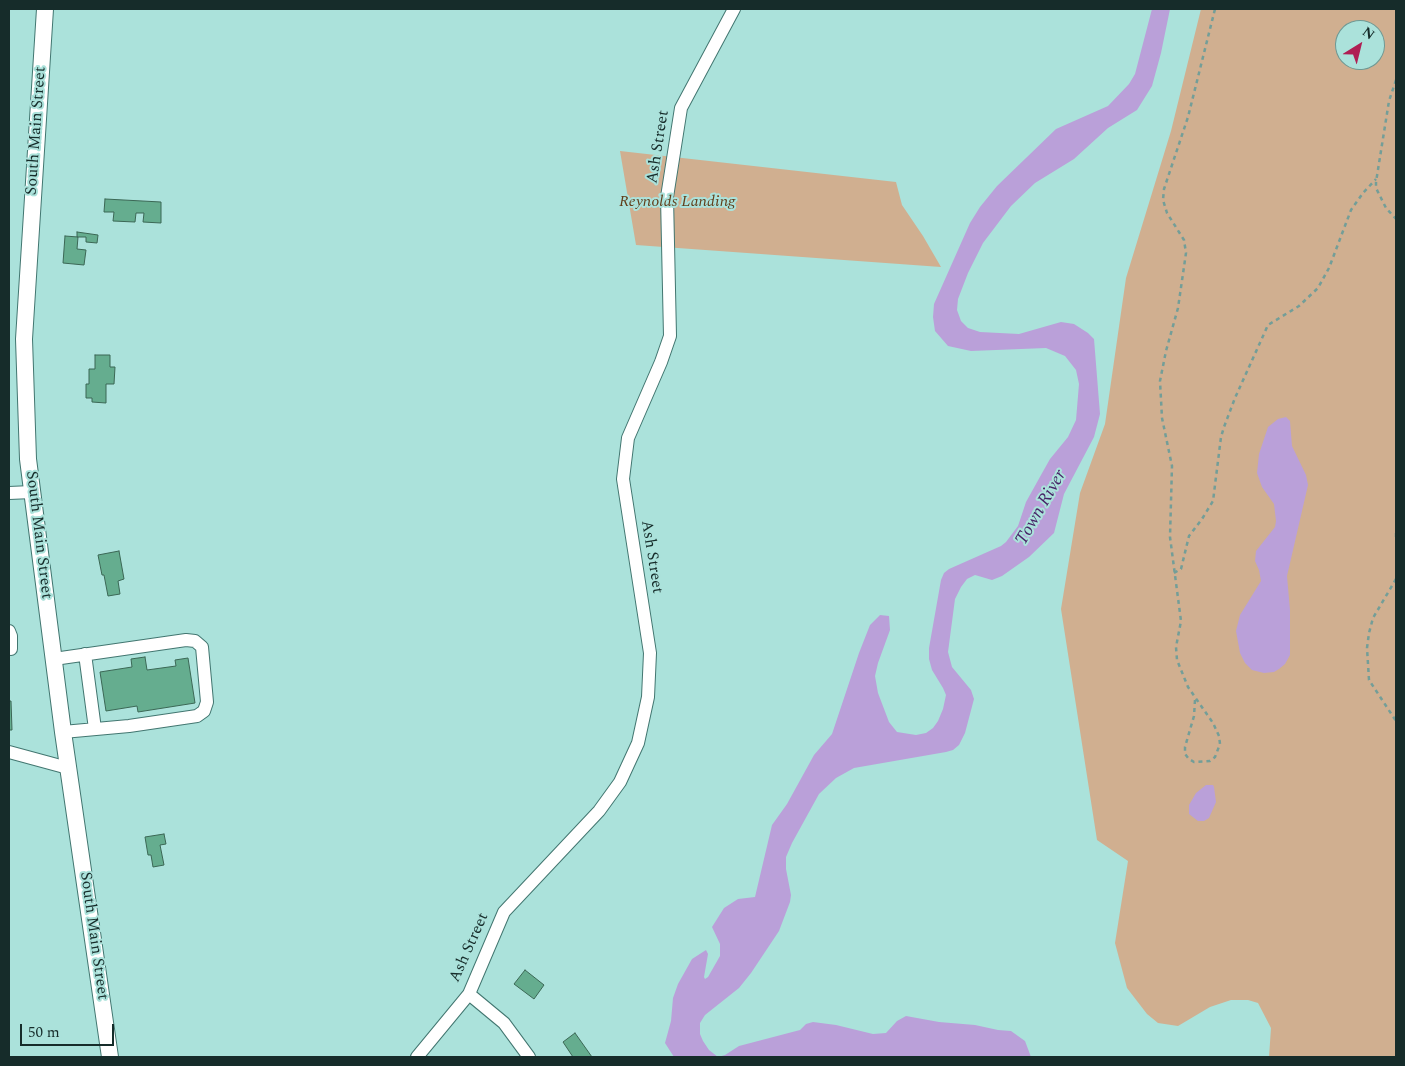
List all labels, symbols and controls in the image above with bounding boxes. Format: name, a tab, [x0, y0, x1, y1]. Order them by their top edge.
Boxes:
north arrow	[1335, 20, 1385, 70]
text: N	[1358, 21, 1379, 45]
street label: South Main Street	[23, 66, 51, 196]
street label: Ash Street	[644, 109, 674, 185]
park label: Reynolds Landing	[619, 193, 735, 213]
water label: Town River	[1012, 466, 1072, 550]
street label: South Main Street	[21, 470, 55, 600]
street label: Ash Street	[636, 519, 666, 595]
street label: South Main Street	[75, 871, 111, 1001]
street label: Ash Street	[446, 910, 494, 986]
scale bar	[22, 1014, 116, 1046]
text: 50 m	[28, 1021, 60, 1044]

